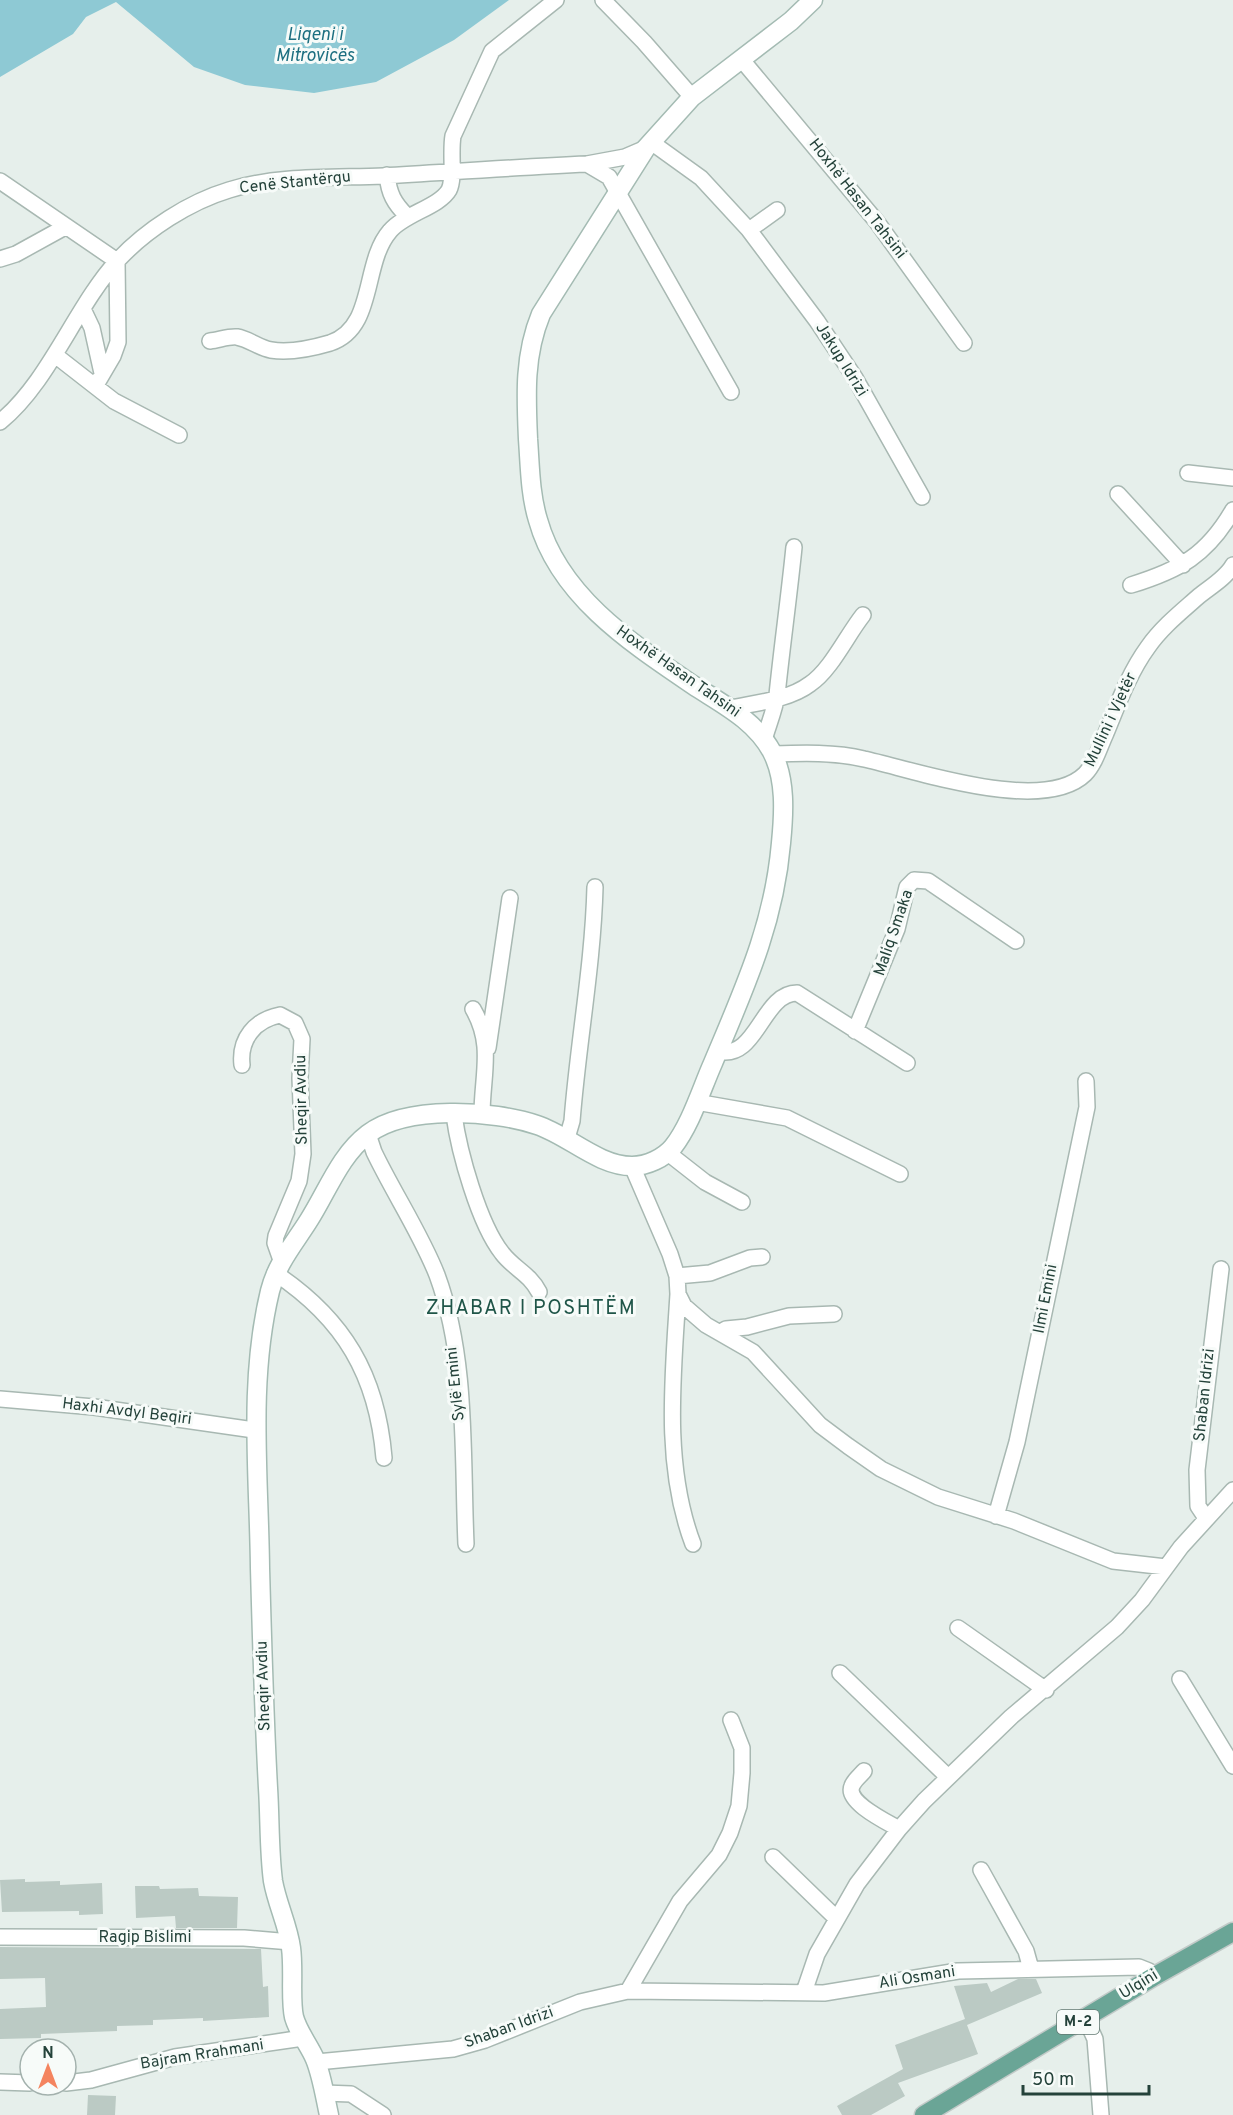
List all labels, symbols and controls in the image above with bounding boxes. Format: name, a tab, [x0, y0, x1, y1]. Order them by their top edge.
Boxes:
water label: Liqeni i Mitrovicës	[276, 24, 355, 68]
street label: Hoxhë Hasan Tahsini	[804, 135, 910, 263]
street label: Cenë Stantërgu	[238, 167, 352, 199]
street label: Jakup Idrizi	[810, 319, 872, 401]
street label: Hoxhë Hasan Tahsini	[612, 622, 744, 722]
street label: Mullini i Vjetër	[1080, 670, 1142, 770]
street label: Maliq Smaka	[870, 887, 918, 979]
street label: Sheqir Avdiu	[291, 1055, 313, 1145]
street label: Ilmi Emini	[1029, 1263, 1063, 1335]
district label: ZHABAR I POSHTËM	[426, 1295, 636, 1322]
street label: Sylë Emini	[442, 1346, 470, 1422]
street label: Shaban Idrizi	[1190, 1347, 1220, 1443]
street label: Haxhi Avdyl Beqiri	[61, 1394, 193, 1430]
street label: Sheqir Avdiu	[252, 1640, 276, 1732]
street label: Ragip Bislimi	[99, 1928, 191, 1948]
street label: Ali Osmani	[877, 1962, 957, 1994]
street label: Ulqini	[1116, 1966, 1162, 2004]
street label: Shaban Idrizi	[462, 2003, 556, 2053]
road number: M-2	[1057, 2010, 1099, 2034]
street label: Bajram Rrahmani	[139, 2035, 265, 2075]
north arrow	[18, 2037, 78, 2097]
text: N	[42, 2044, 54, 2064]
scale bar	[1023, 2058, 1149, 2096]
text: 50 m	[1032, 2069, 1074, 2092]

